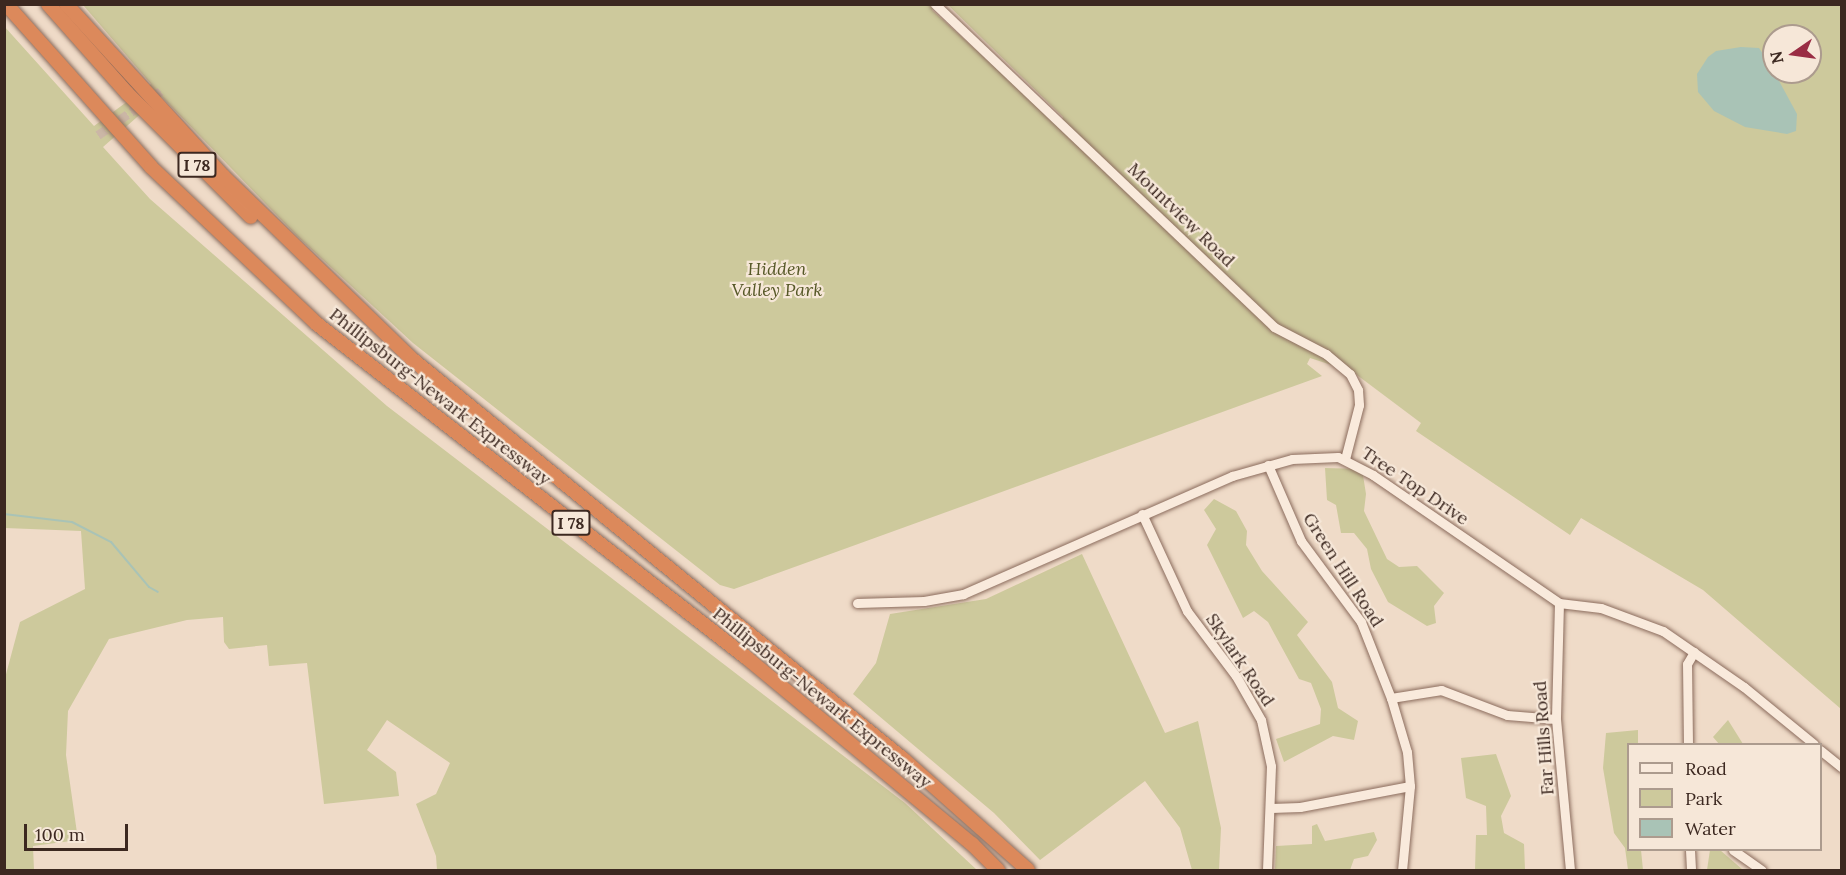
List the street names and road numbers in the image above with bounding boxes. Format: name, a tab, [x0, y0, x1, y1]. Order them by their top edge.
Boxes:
road number: I 78	[176, 152, 218, 178]
street label: Mountview Road	[1123, 158, 1239, 272]
street label: Phillipsburg-Newark Expressway	[325, 304, 555, 490]
street label: Tree Top Drive	[1357, 442, 1473, 530]
street label: Green Hill Road	[1298, 509, 1388, 631]
road number: I 78	[550, 510, 592, 536]
street label: Phillipsburg-Newark Expressway	[708, 603, 936, 793]
street label: Skylark Road	[1201, 609, 1279, 711]
street label: Far Hills Road	[1529, 680, 1559, 796]

